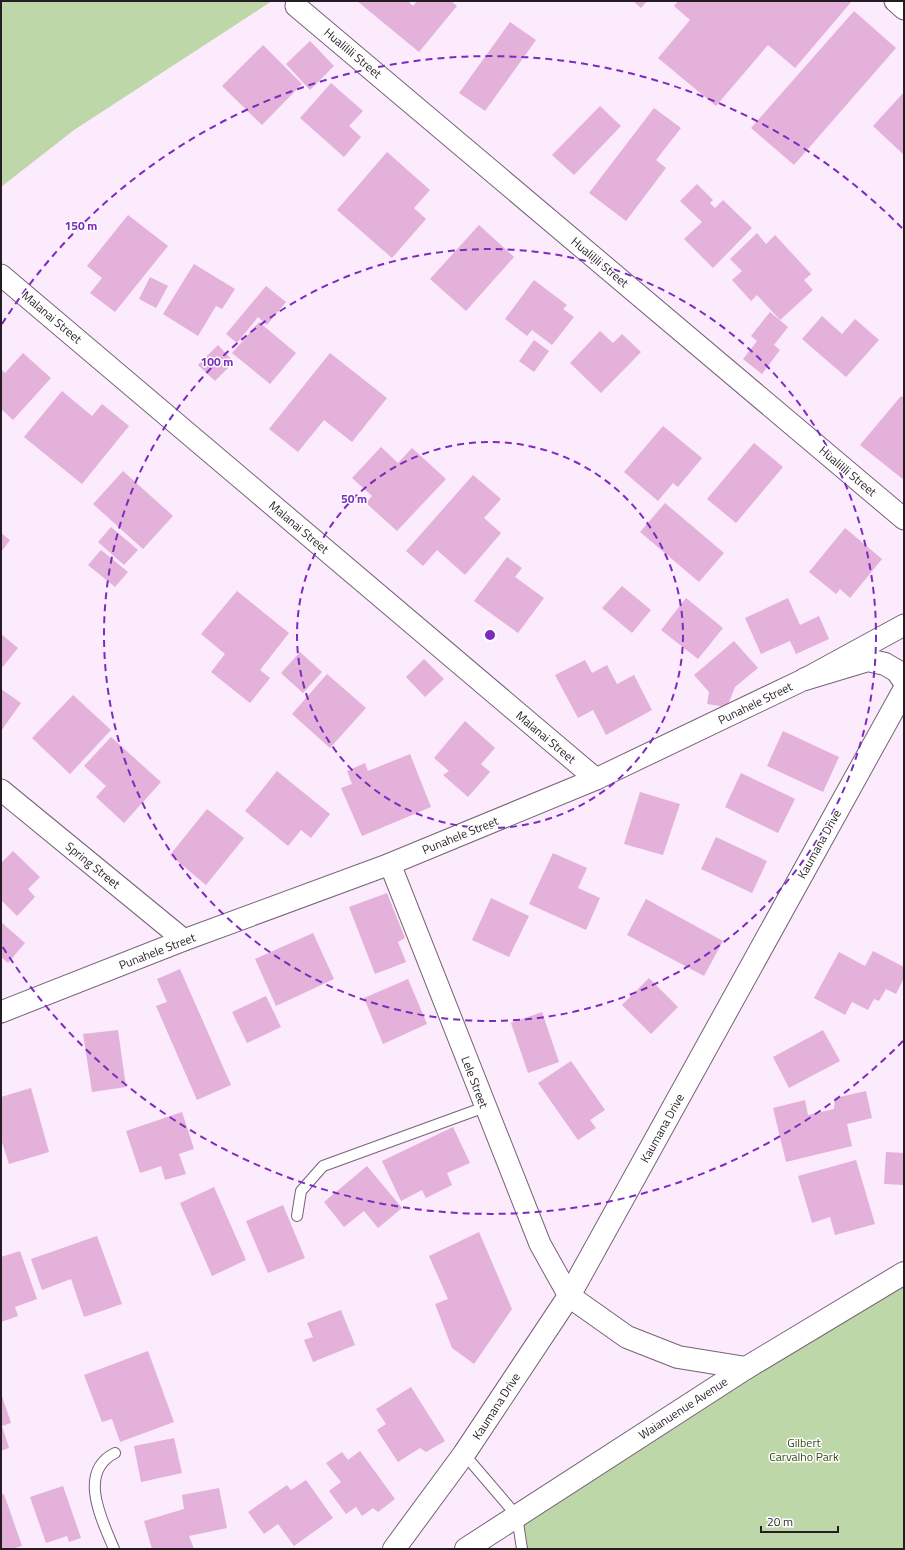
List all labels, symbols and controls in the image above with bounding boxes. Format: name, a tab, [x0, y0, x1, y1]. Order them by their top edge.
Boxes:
street label: Hualilili Street	[320, 23, 387, 83]
text: 150 m	[65, 216, 97, 235]
street label: Hualilili Street	[567, 232, 634, 292]
street label: Malanai Street	[18, 286, 87, 348]
text: 100 m	[201, 352, 233, 371]
street label: Hualilili Street	[815, 441, 882, 501]
text: 50 m	[341, 489, 367, 508]
street label: Malanai Street	[265, 496, 334, 558]
centre of rings	[483, 628, 497, 642]
street label: Punahele Street	[714, 676, 796, 729]
street label: Malanai Street	[512, 706, 581, 768]
street label: Kaumana Drive	[792, 806, 846, 882]
street label: Punahele Street	[419, 811, 502, 859]
street label: Spring Street	[61, 837, 125, 894]
street label: Punahele Street	[116, 927, 199, 974]
street label: Lele Street	[456, 1053, 494, 1111]
street label: Kaumana Drive	[635, 1090, 689, 1166]
street label: Kaumana Drive	[467, 1369, 525, 1443]
street label: Waianuenue Avenue	[635, 1372, 731, 1444]
park label: Gilbert Carvalho Park	[769, 1433, 839, 1466]
scale bar	[761, 1508, 838, 1534]
text: 20 m	[767, 1512, 793, 1531]

